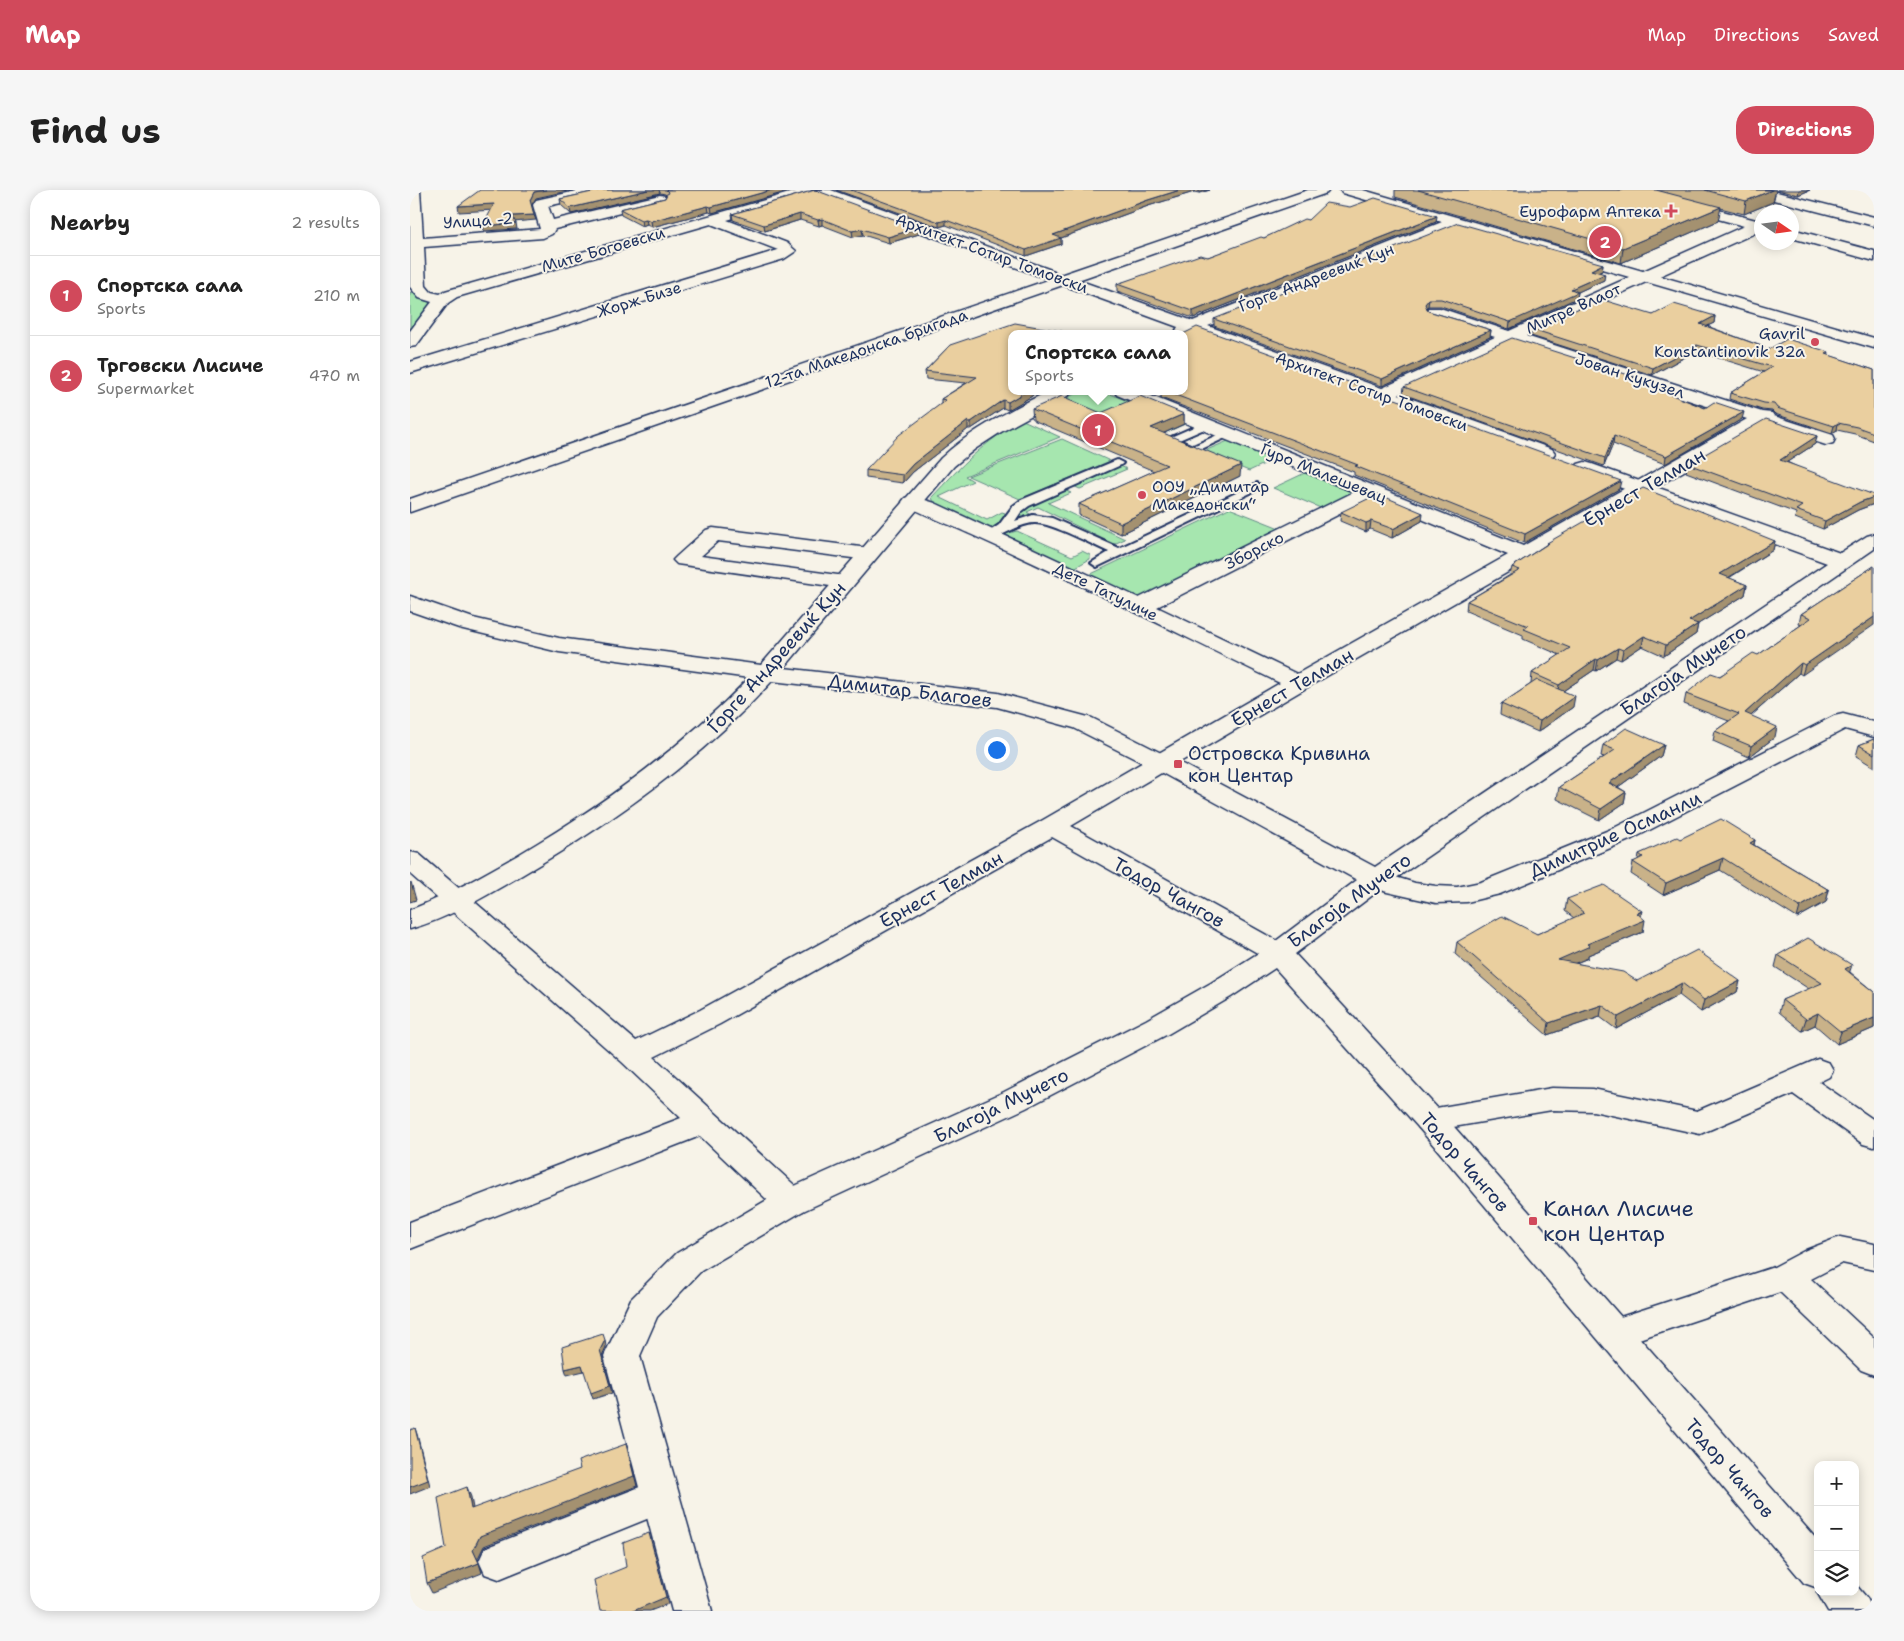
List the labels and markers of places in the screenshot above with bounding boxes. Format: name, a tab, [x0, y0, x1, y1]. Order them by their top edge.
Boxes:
place label: Еурофарм Аптека	[1519, 201, 1661, 222]
marker: Еурофарм Аптека	[1665, 205, 1677, 217]
pin: 2	[1589, 223, 1621, 261]
place label: Gavril Konstantinovik 32a	[1654, 323, 1805, 362]
marker: Gavril Konstantinovik 32a	[1809, 336, 1821, 348]
pin: 1	[1082, 411, 1114, 449]
place label: ООУ „Димитар Македонски“	[1152, 476, 1269, 515]
marker: ООУ „Димитар Македонски“	[1136, 489, 1148, 501]
place label: Островска Кривина кон Центар	[1188, 741, 1370, 788]
marker: Островска Кривина кон Центар	[1172, 758, 1184, 770]
place label: Канал Лисиче кон Центар	[1543, 1194, 1694, 1248]
marker: Канал Лисиче кон Центар	[1527, 1215, 1539, 1227]

